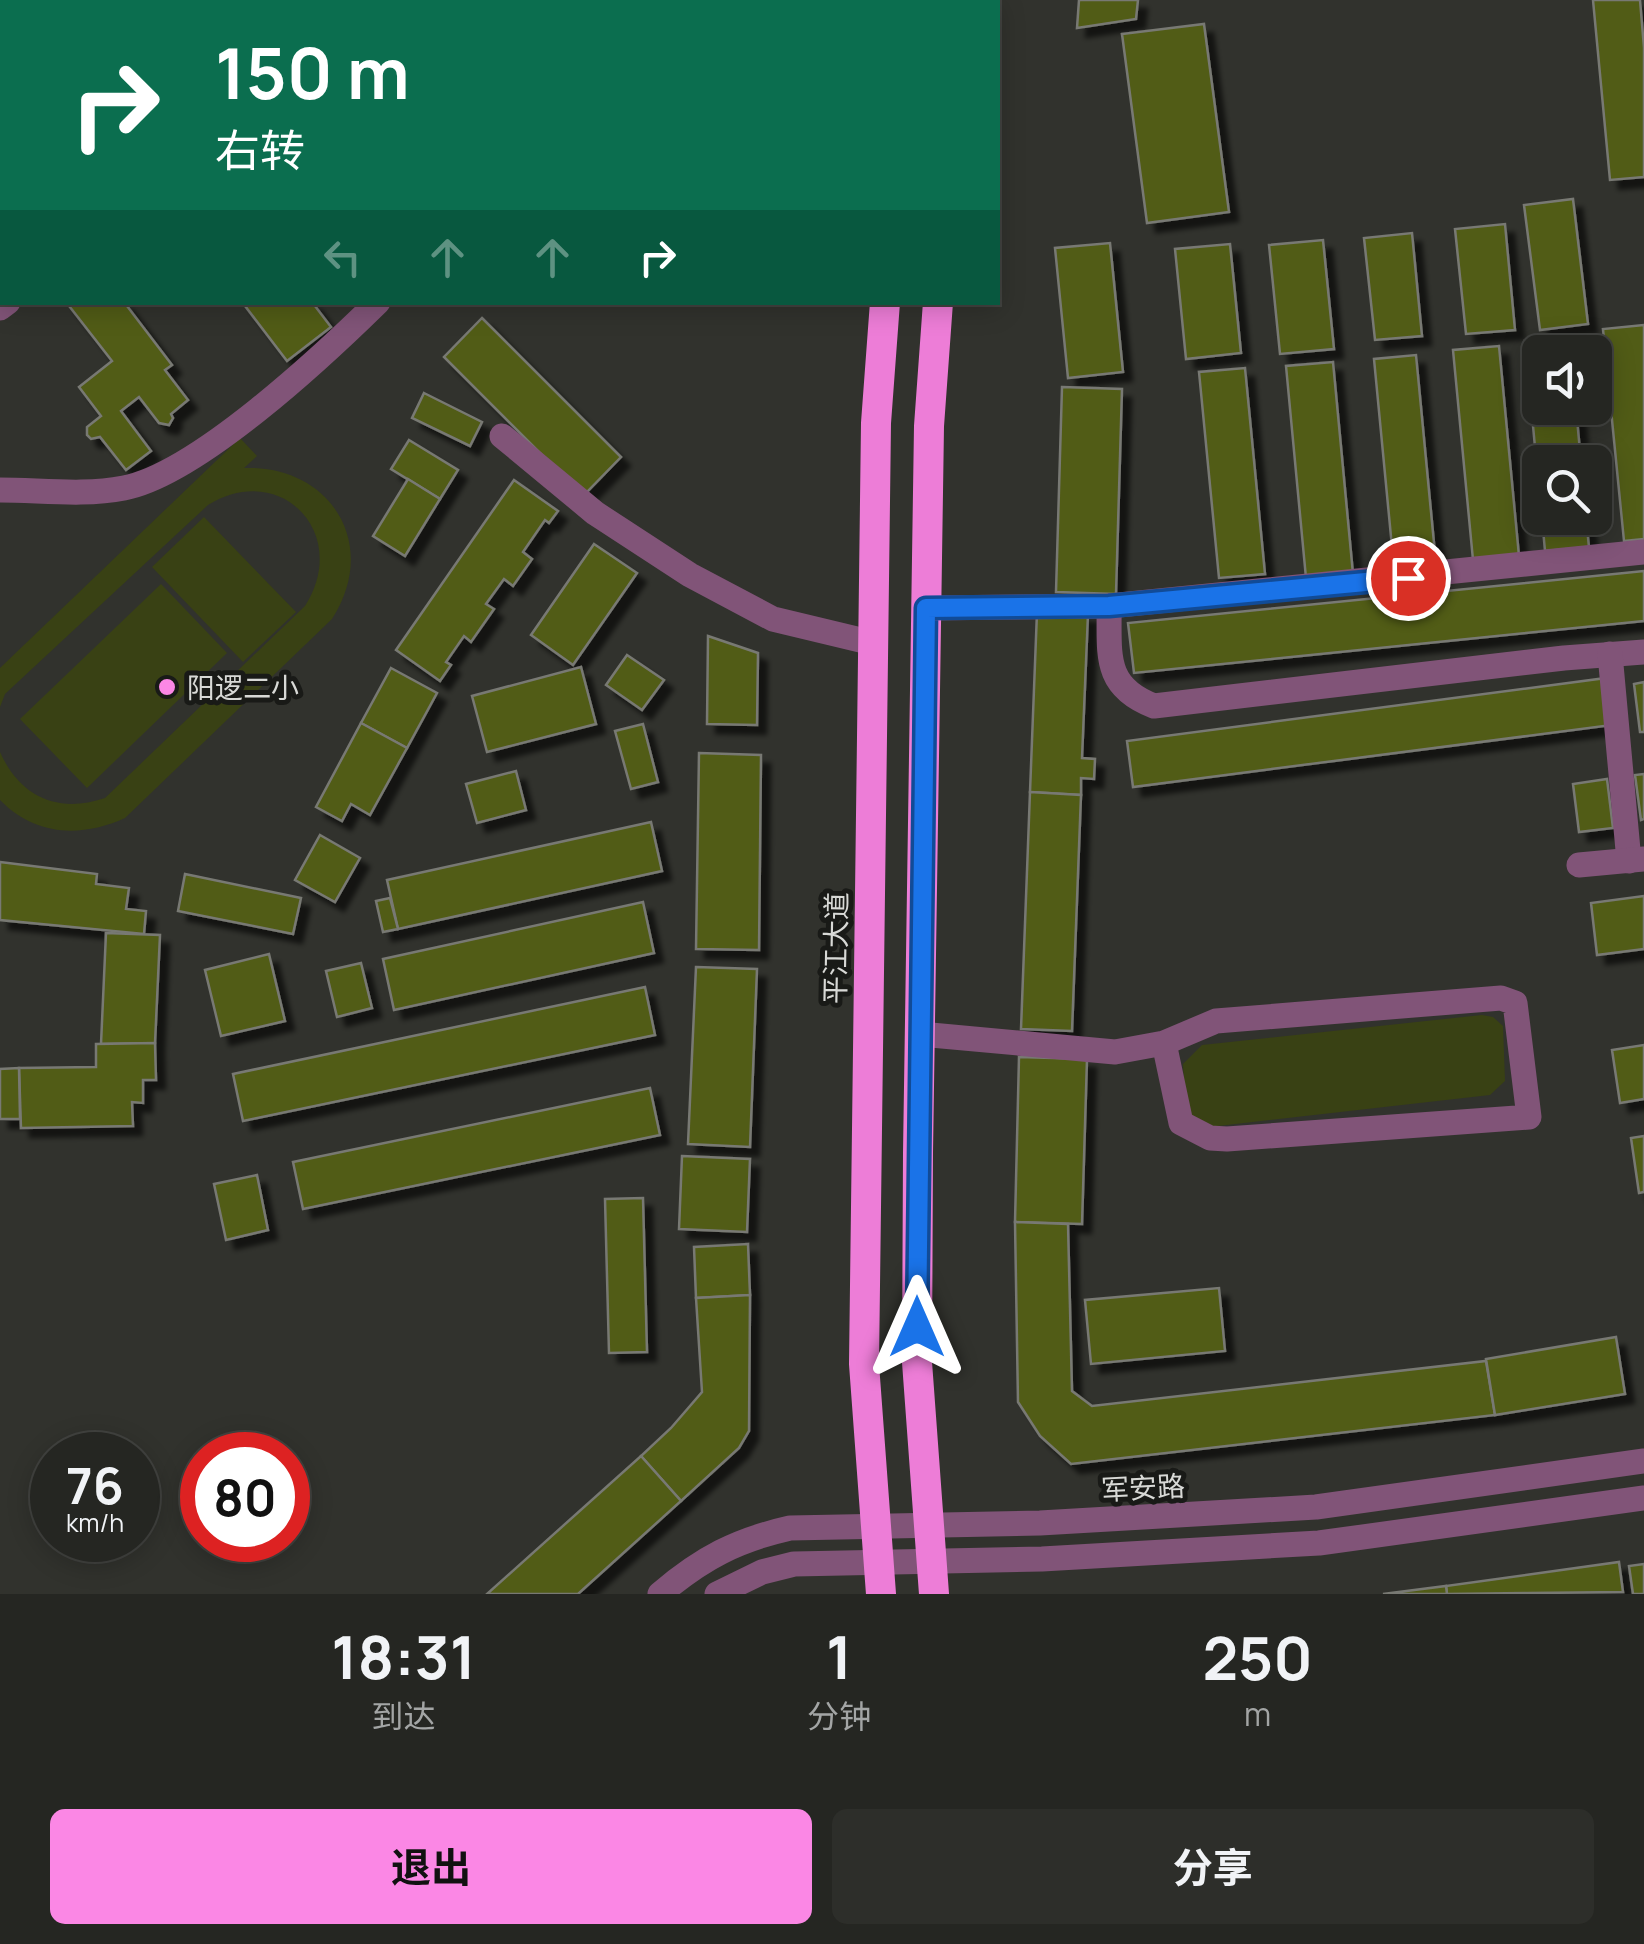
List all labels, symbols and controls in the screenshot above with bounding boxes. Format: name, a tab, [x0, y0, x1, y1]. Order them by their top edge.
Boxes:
text: 150 m	[215, 24, 410, 120]
icon: right	[50, 40, 180, 170]
text: 右转	[215, 119, 305, 181]
icon: left	[315, 230, 370, 285]
icon: ahead	[420, 230, 475, 285]
icon: ahead	[525, 230, 580, 285]
icon: right	[630, 230, 685, 285]
map controls	[1522, 335, 1612, 535]
button: sound	[1522, 335, 1612, 425]
button: search	[1522, 445, 1612, 535]
pin	[1366, 536, 1451, 621]
icon: arrive	[1381, 551, 1436, 606]
place label: 阳逻二小	[187, 668, 299, 706]
marker: 阳逻二小	[156, 676, 178, 698]
street label: 平江大道	[815, 892, 855, 1004]
position arrow	[865, 1275, 969, 1379]
speed limit sign: 80	[180, 1432, 310, 1562]
text: 76	[66, 1451, 124, 1519]
street label: 军安路	[1100, 1466, 1186, 1508]
text: km/h	[66, 1505, 124, 1540]
text: 18:31	[331, 1615, 476, 1697]
text: 1	[826, 1615, 852, 1697]
text: 250	[1202, 1616, 1313, 1698]
text: m	[1244, 1692, 1271, 1736]
text: 到达	[372, 1694, 436, 1738]
text: 分钟	[807, 1694, 871, 1738]
button: 退出	[50, 1809, 812, 1924]
button: 分享	[832, 1809, 1594, 1924]

